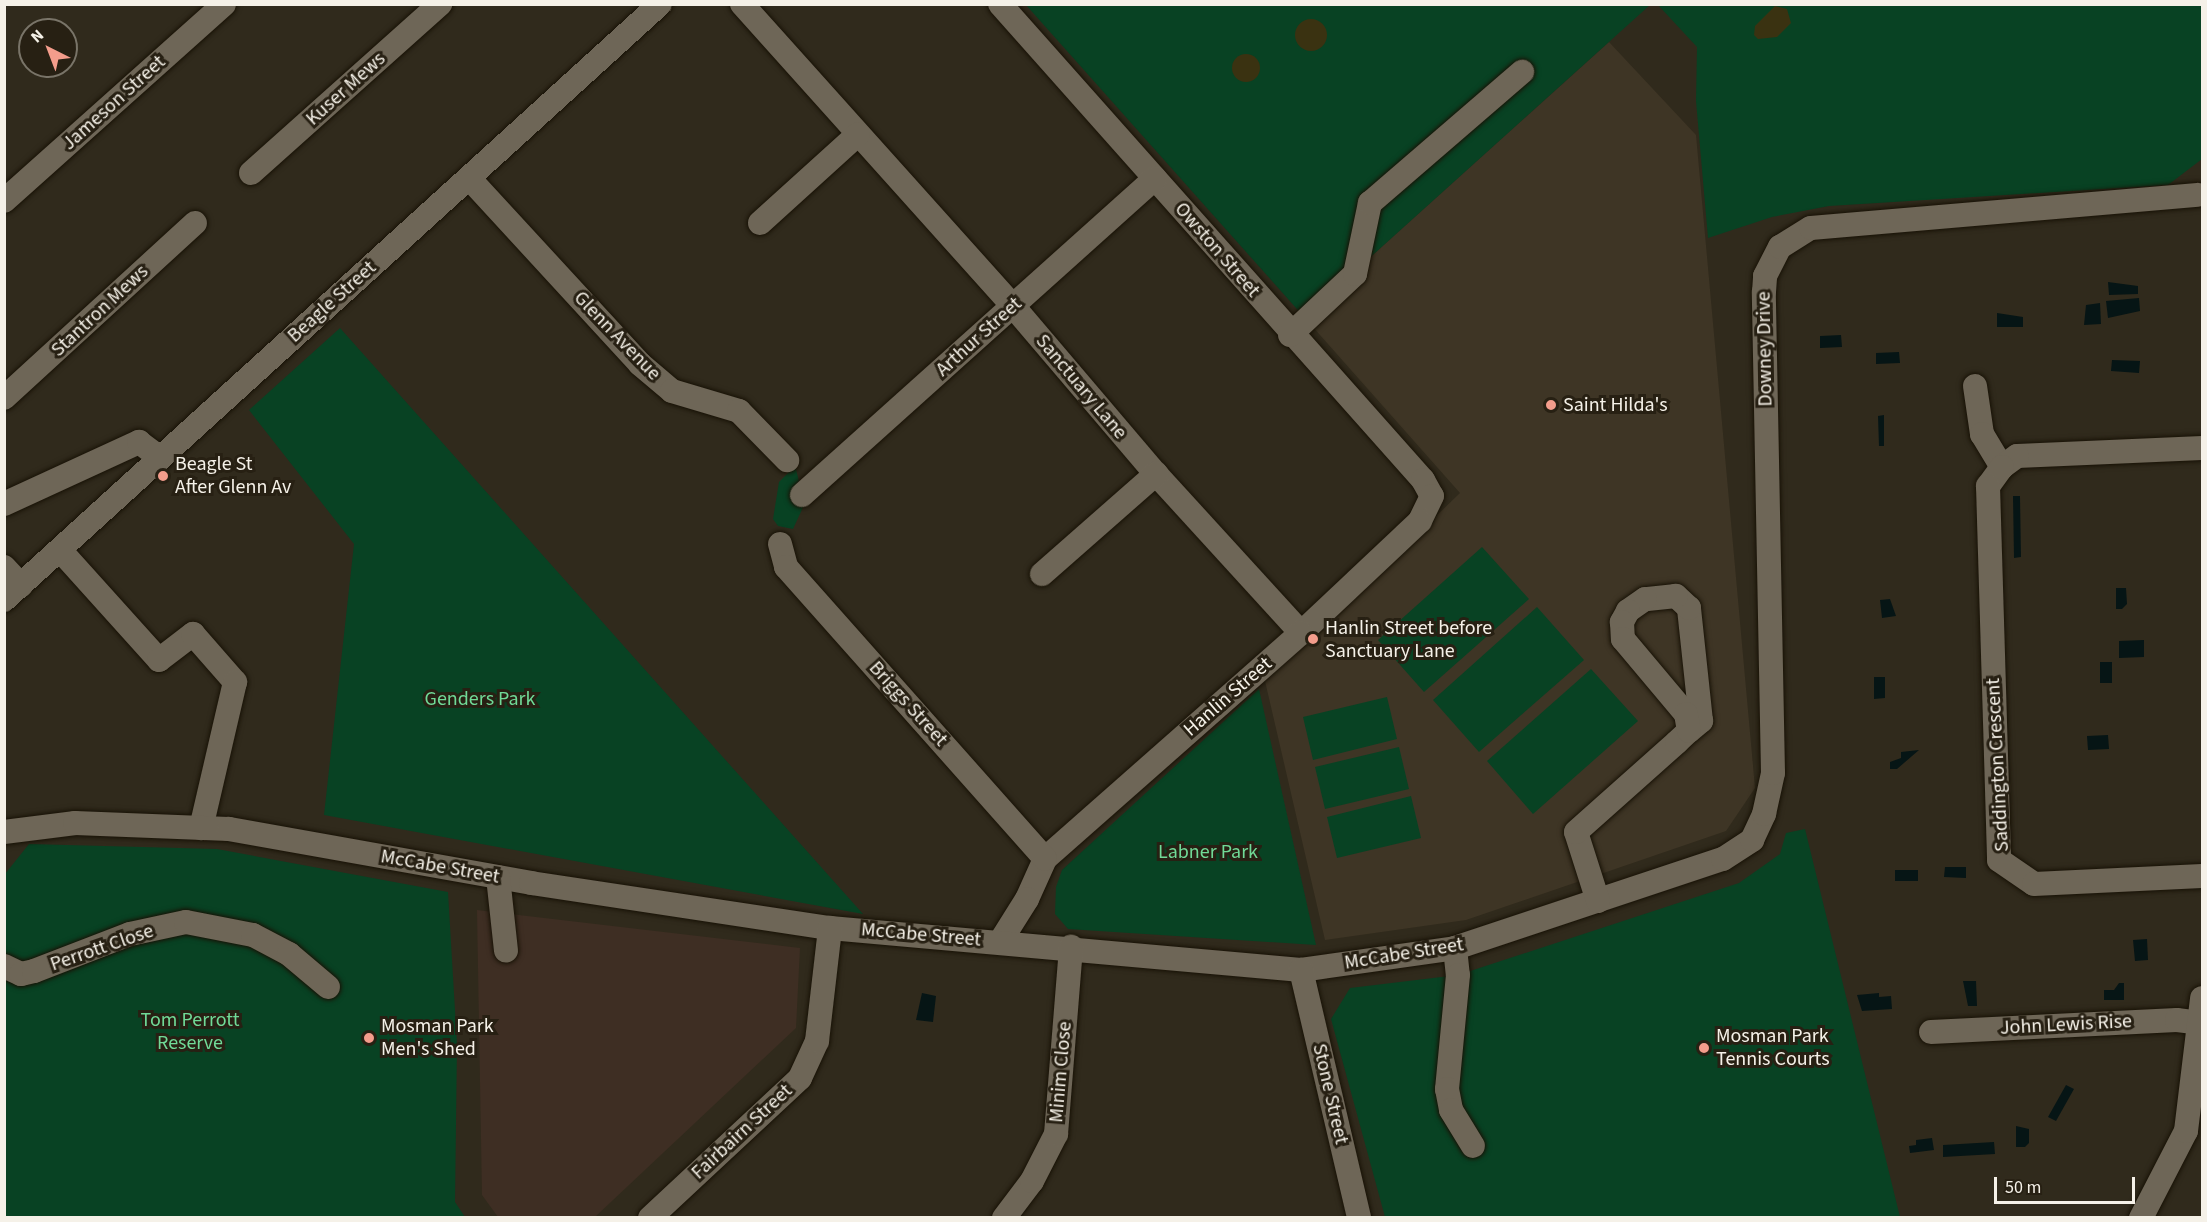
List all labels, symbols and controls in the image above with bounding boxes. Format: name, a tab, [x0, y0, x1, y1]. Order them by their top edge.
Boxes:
north arrow	[18, 18, 78, 78]
text: N	[26, 24, 49, 48]
street label: Kuser Mews	[301, 47, 391, 131]
street label: Jameson Street	[58, 50, 170, 156]
street label: Owston Street	[1169, 198, 1265, 302]
street label: Beagle Street	[283, 256, 381, 348]
street label: Stantron Mews	[46, 260, 154, 362]
street label: Glenn Avenue	[568, 286, 666, 386]
street label: Downey Drive	[1752, 291, 1778, 407]
street label: Arthur Street	[931, 292, 1027, 382]
street label: Sanctuary Lane	[1030, 330, 1132, 444]
place label: Saint Hilda's	[1563, 393, 1668, 417]
marker: Saint Hilda's	[1544, 398, 1558, 412]
place label: Beagle St After Glenn Av	[175, 452, 291, 499]
marker: Beagle St After Glenn Av	[156, 469, 170, 483]
place label: Hanlin Street before Sanctuary Lane	[1325, 616, 1492, 663]
marker: Hanlin Street before Sanctuary Lane	[1306, 632, 1320, 646]
street label: Hanlin Street	[1179, 652, 1277, 742]
street label: Briggs Street	[864, 656, 952, 752]
street label: Saddington Crescent	[1981, 678, 2015, 852]
park label: Genders Park	[425, 687, 535, 711]
park label: Labner Park	[1158, 840, 1258, 864]
street label: McCabe Street	[379, 845, 501, 889]
street label: McCabe Street	[860, 918, 982, 952]
street label: Perrott Close	[47, 919, 157, 977]
street label: McCabe Street	[1343, 933, 1465, 975]
park label: Tom Perrott Reserve	[141, 1009, 239, 1056]
street label: John Lewis Rise	[1999, 1010, 2133, 1040]
place label: Mosman Park Men's Shed	[381, 1014, 494, 1061]
street label: Minim Close	[1045, 1020, 1077, 1124]
place label: Mosman Park Tennis Courts	[1716, 1024, 1830, 1071]
marker: Mosman Park Men's Shed	[362, 1031, 376, 1045]
street label: Stone Street	[1307, 1041, 1353, 1147]
marker: Mosman Park Tennis Courts	[1697, 1041, 1711, 1055]
street label: Fairbairn Street	[687, 1079, 797, 1185]
scale bar	[1997, 1165, 2138, 1203]
text: 50 m	[2005, 1175, 2041, 1200]

